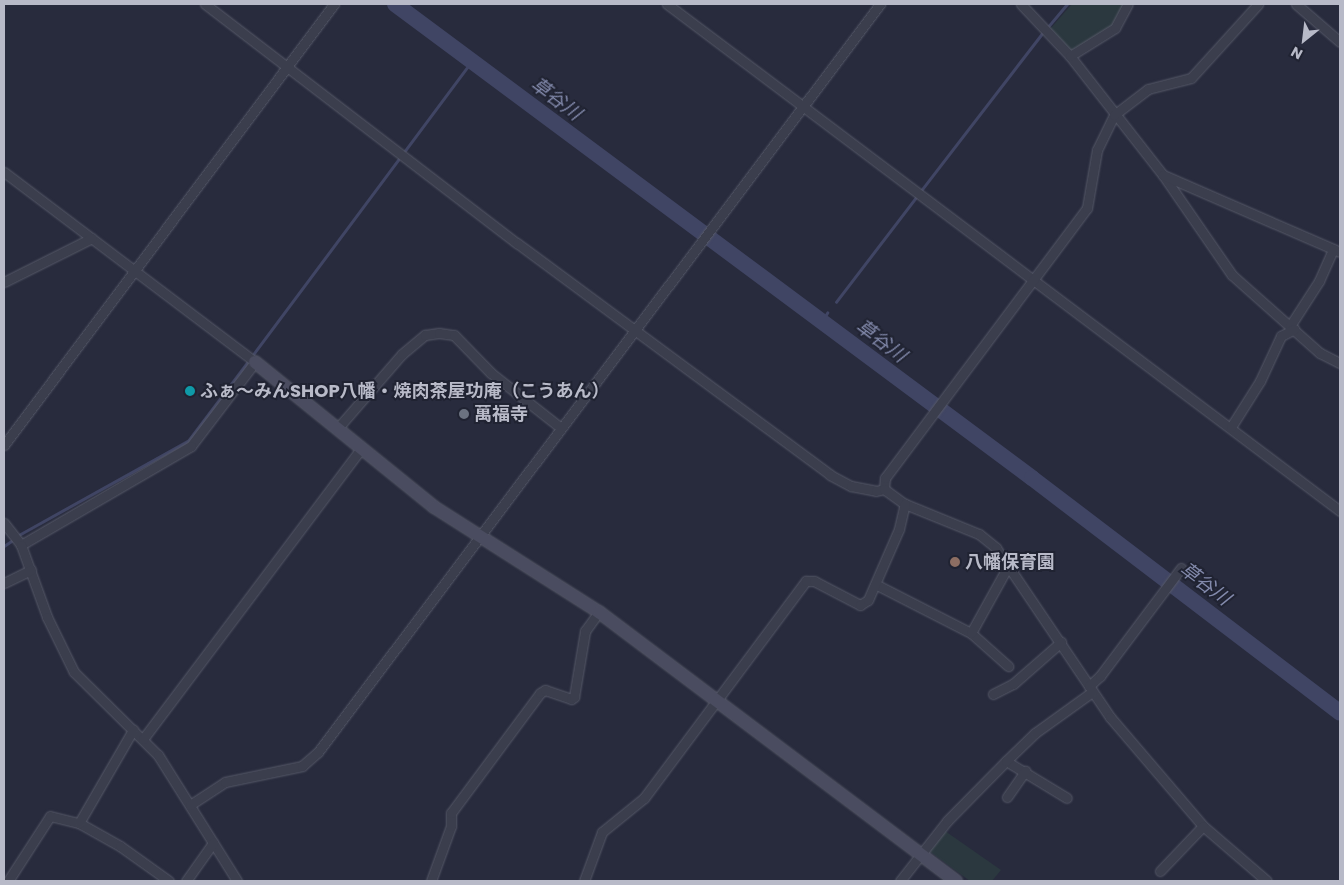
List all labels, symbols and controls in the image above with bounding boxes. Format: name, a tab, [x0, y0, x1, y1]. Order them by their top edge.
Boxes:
north arrow	[1279, 15, 1329, 65]
text: N	[1287, 42, 1306, 64]
water label: 草谷川	[526, 73, 586, 125]
water label: 草谷川	[851, 315, 911, 367]
place label: ふぁ～みんSHOP八幡・焼肉茶屋功庵（こうあん）	[200, 380, 610, 402]
marker: ふぁ～みんSHOP八幡・焼肉茶屋功庵（こうあん）	[184, 385, 196, 397]
place label: 萬福寺	[474, 403, 528, 425]
marker: 萬福寺	[458, 408, 470, 420]
place label: 八幡保育園	[965, 551, 1055, 573]
marker: 八幡保育園	[949, 556, 961, 568]
water label: 草谷川	[1175, 558, 1235, 610]

